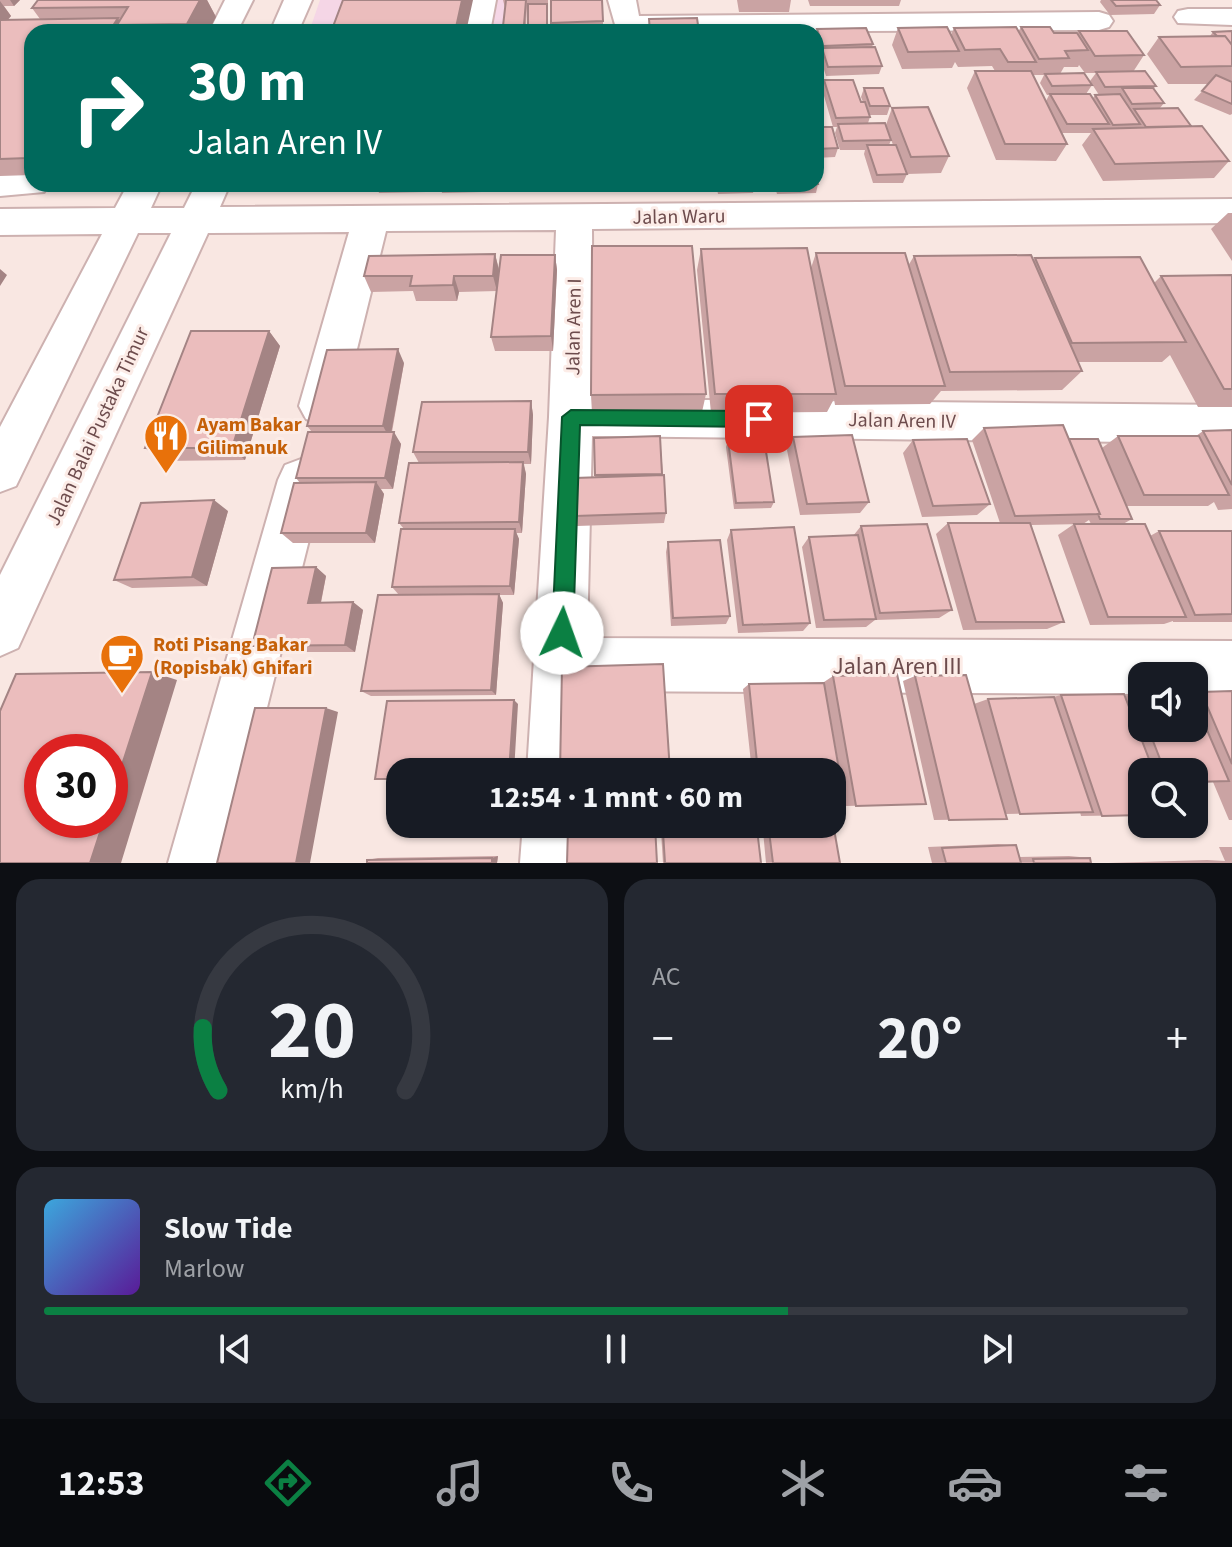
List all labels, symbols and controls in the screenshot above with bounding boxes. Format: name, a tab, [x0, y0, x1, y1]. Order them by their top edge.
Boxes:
text: 30 m	[188, 43, 306, 122]
icon: right	[56, 56, 160, 160]
text: Jalan Aren IV	[188, 117, 382, 168]
street label: Jalan Waru	[632, 202, 726, 232]
street label: Jalan Aren I	[559, 278, 589, 376]
street label: Jalan Balai Pustaka Timur	[40, 323, 156, 530]
pin	[725, 385, 793, 453]
icon: arrive	[737, 397, 781, 441]
street label: Jalan Aren IV	[848, 406, 957, 436]
place label: Ayam Bakar Gilimanuk	[196, 411, 302, 462]
restaurant icon: Ayam Bakar Gilimanuk	[142, 412, 190, 475]
position arrow	[520, 591, 604, 675]
place label: Roti Pisang Bakar (Ropisbak) Ghifari	[153, 631, 313, 682]
cafe icon: Roti Pisang Bakar (Ropisbak) Ghifari	[98, 632, 146, 695]
street label: Jalan Aren III	[832, 649, 962, 684]
map controls	[1128, 662, 1208, 838]
button: sound	[1128, 662, 1208, 742]
speed limit sign: 30	[24, 734, 128, 838]
button: search	[1128, 758, 1208, 838]
text: 12:54 · 1 mnt · 60 m	[489, 776, 743, 819]
text: AC	[652, 958, 681, 995]
text: 20	[268, 972, 356, 1090]
text: 20°	[877, 997, 963, 1082]
text: −	[652, 1008, 674, 1071]
text: +	[1166, 1008, 1188, 1071]
text: km/h	[280, 1069, 344, 1109]
text: Slow Tide	[164, 1207, 293, 1250]
text: Marlow	[164, 1250, 244, 1287]
icon: previous	[213, 1327, 257, 1371]
icon: pause	[594, 1327, 638, 1371]
icon: next	[975, 1327, 1019, 1371]
icon: directions	[260, 1455, 316, 1511]
icon: music	[432, 1455, 488, 1511]
icon: phone	[603, 1455, 659, 1511]
icon: climate	[775, 1455, 831, 1511]
icon: car	[947, 1455, 1003, 1511]
icon: filters	[1118, 1455, 1174, 1511]
text: 12:53	[58, 1458, 145, 1509]

